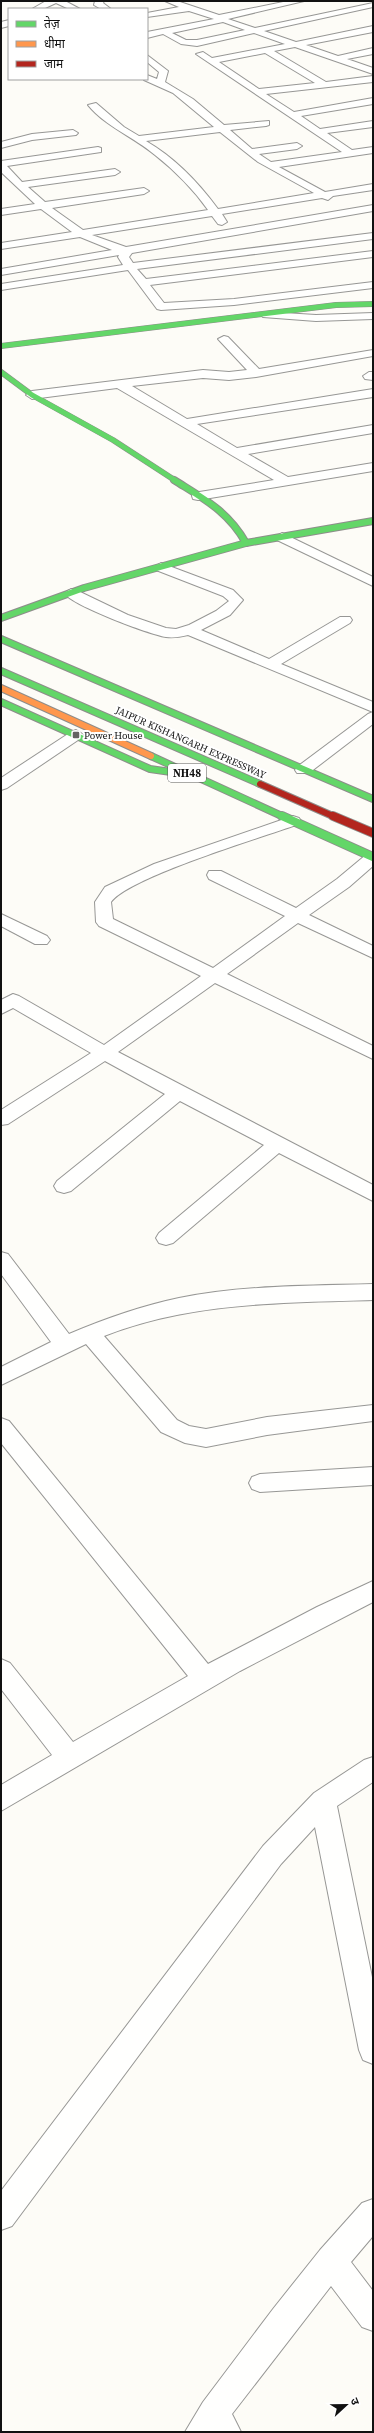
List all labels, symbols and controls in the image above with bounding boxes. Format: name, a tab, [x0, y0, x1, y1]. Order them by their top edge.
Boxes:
legend	[8, 8, 148, 80]
text: तेज़	[44, 16, 61, 32]
text: धीमा	[44, 36, 66, 52]
text: जाम	[44, 56, 64, 72]
street label: JAIPUR KISHANGARH EXPRESSWAY	[113, 703, 269, 782]
place label: Power House	[84, 729, 143, 742]
marker: Power House	[71, 730, 81, 740]
road number: NH48	[168, 764, 206, 782]
north arrow	[326, 2385, 366, 2425]
text: उ	[347, 2396, 363, 2408]

